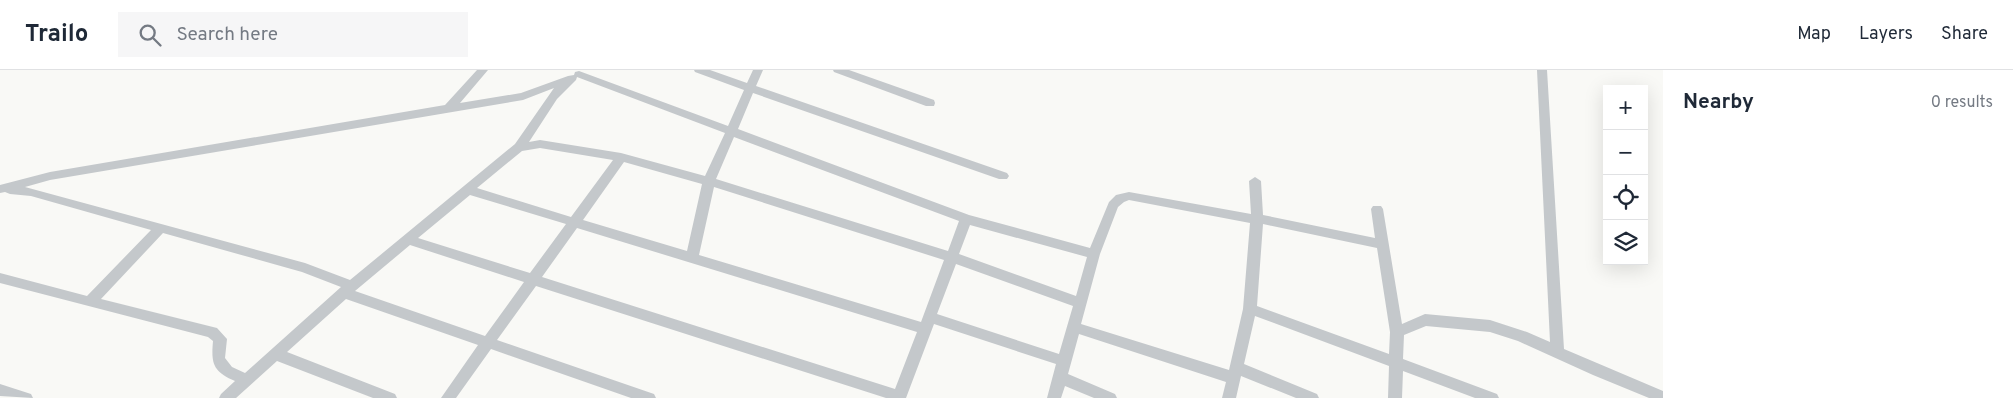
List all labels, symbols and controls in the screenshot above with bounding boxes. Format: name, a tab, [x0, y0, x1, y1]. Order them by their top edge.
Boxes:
search box	[118, 12, 468, 57]
text: Trailo	[25, 20, 88, 50]
icon: search	[136, 21, 164, 49]
text: Search here	[176, 23, 278, 47]
text: Map	[1797, 23, 1831, 46]
text: Layers	[1859, 23, 1913, 46]
text: Share	[1941, 23, 1988, 46]
map controls	[1603, 85, 1648, 265]
button: +	[1603, 85, 1648, 130]
text: Nearby	[1683, 89, 1754, 116]
text: 0 results	[1931, 93, 1993, 113]
button: −	[1603, 130, 1648, 175]
button: locate	[1603, 175, 1648, 220]
button: layers	[1603, 220, 1648, 265]

